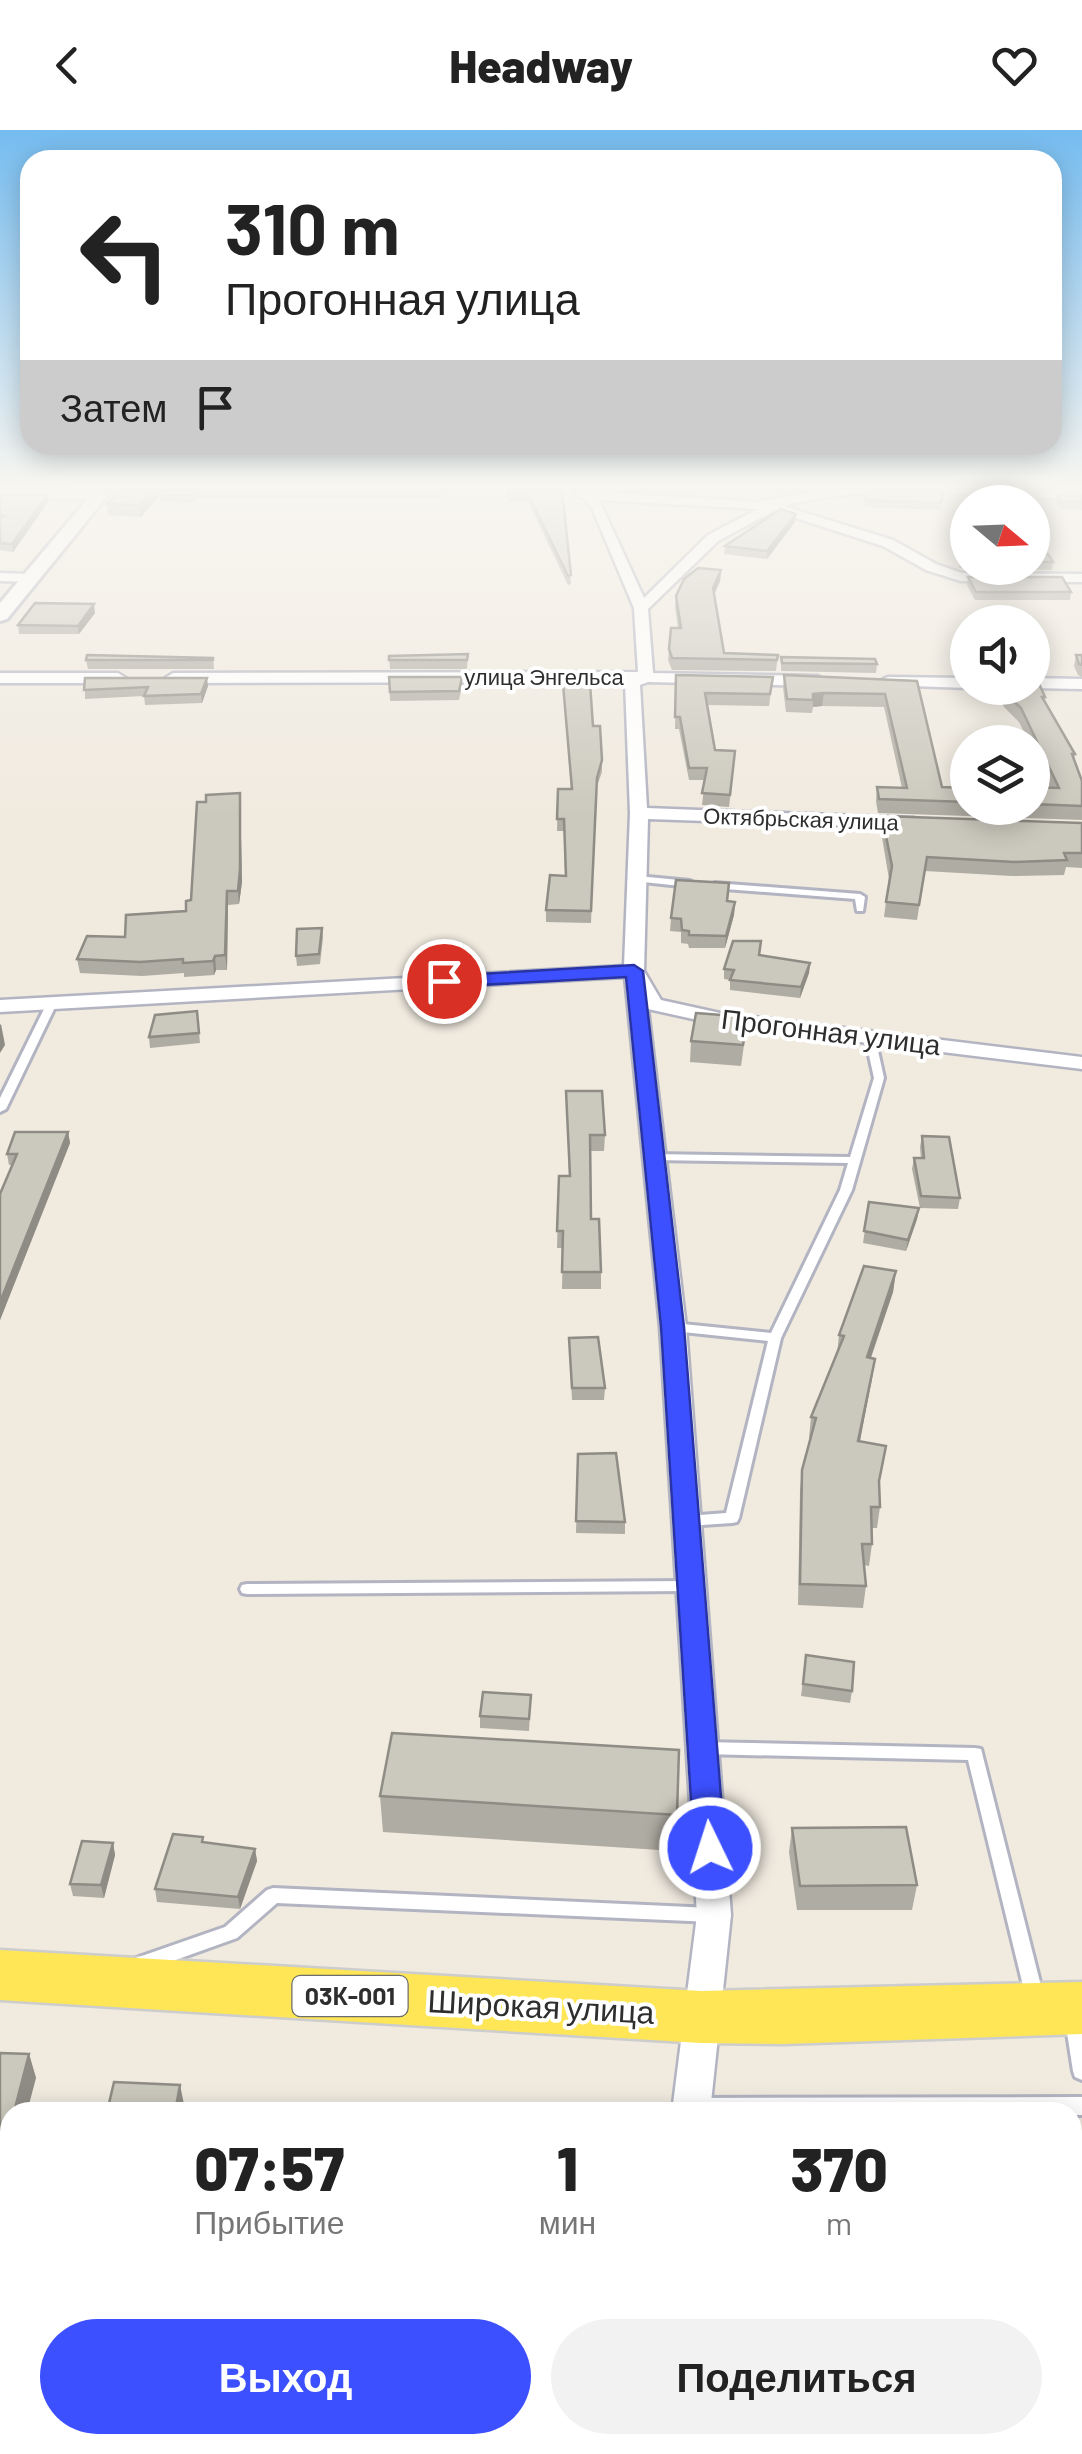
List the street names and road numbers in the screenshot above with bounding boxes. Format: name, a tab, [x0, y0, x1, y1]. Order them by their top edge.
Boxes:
street label: улица Энгельса	[464, 663, 624, 690]
street label: Октябрьская улица	[703, 802, 900, 835]
street label: Прогонная улица	[720, 1001, 943, 1061]
road number: 03К-001	[292, 1976, 408, 2016]
street label: Широкая улица	[427, 1980, 656, 2031]

